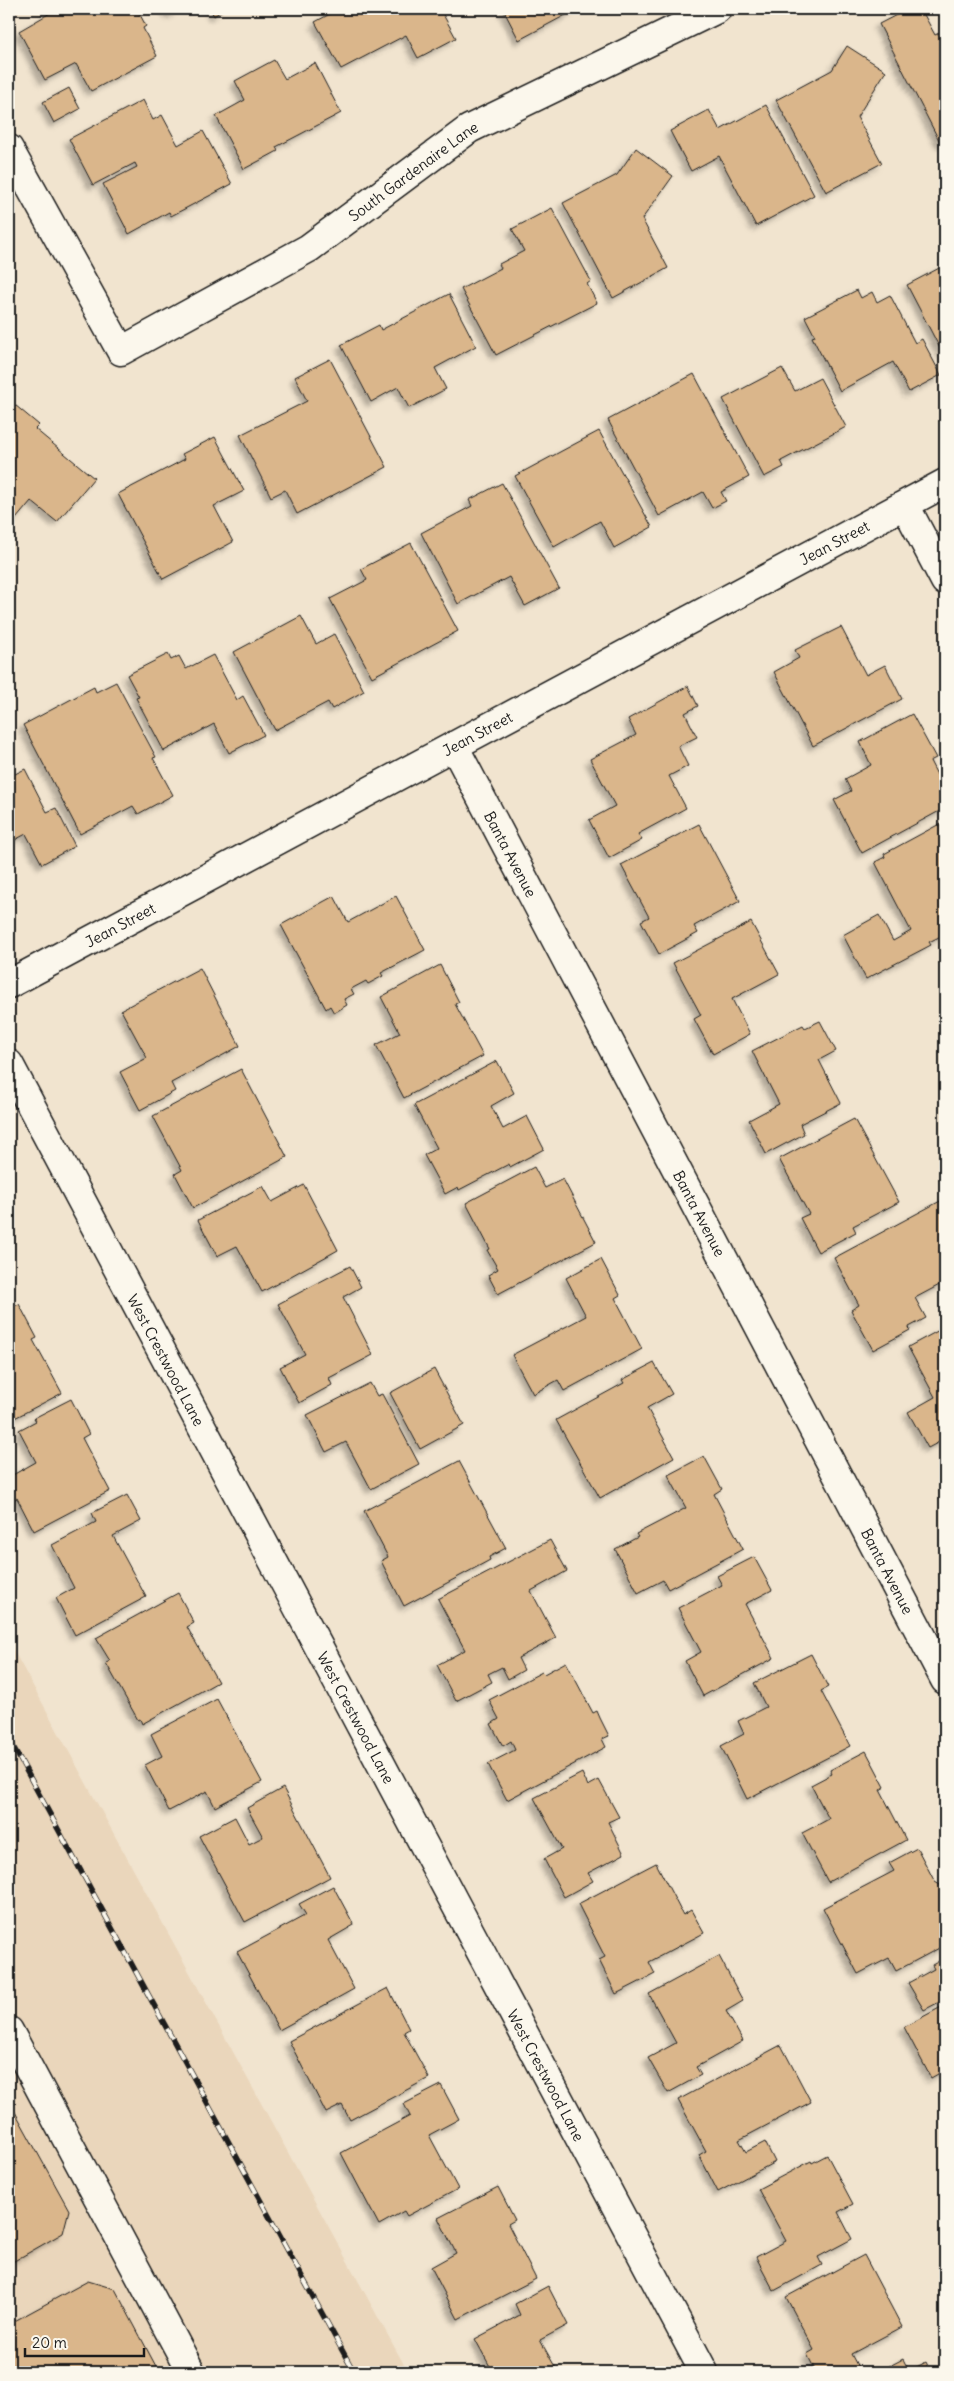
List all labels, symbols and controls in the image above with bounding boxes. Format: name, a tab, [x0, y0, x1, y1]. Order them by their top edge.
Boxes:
street label: South Gardenaire Lane	[345, 117, 481, 225]
street label: Jean Street	[796, 516, 872, 569]
street label: Jean Street	[439, 707, 515, 760]
street label: Banta Avenue	[480, 808, 541, 900]
street label: Jean Street	[82, 898, 158, 951]
street label: Banta Avenue	[669, 1167, 730, 1260]
street label: West Crestwood Lane	[123, 1291, 209, 1429]
street label: Banta Avenue	[857, 1525, 918, 1617]
street label: West Crestwood Lane	[313, 1648, 399, 1787]
street label: West Crestwood Lane	[503, 2006, 589, 2144]
scale bar	[25, 2326, 144, 2358]
text: 20 m	[32, 2333, 67, 2352]

